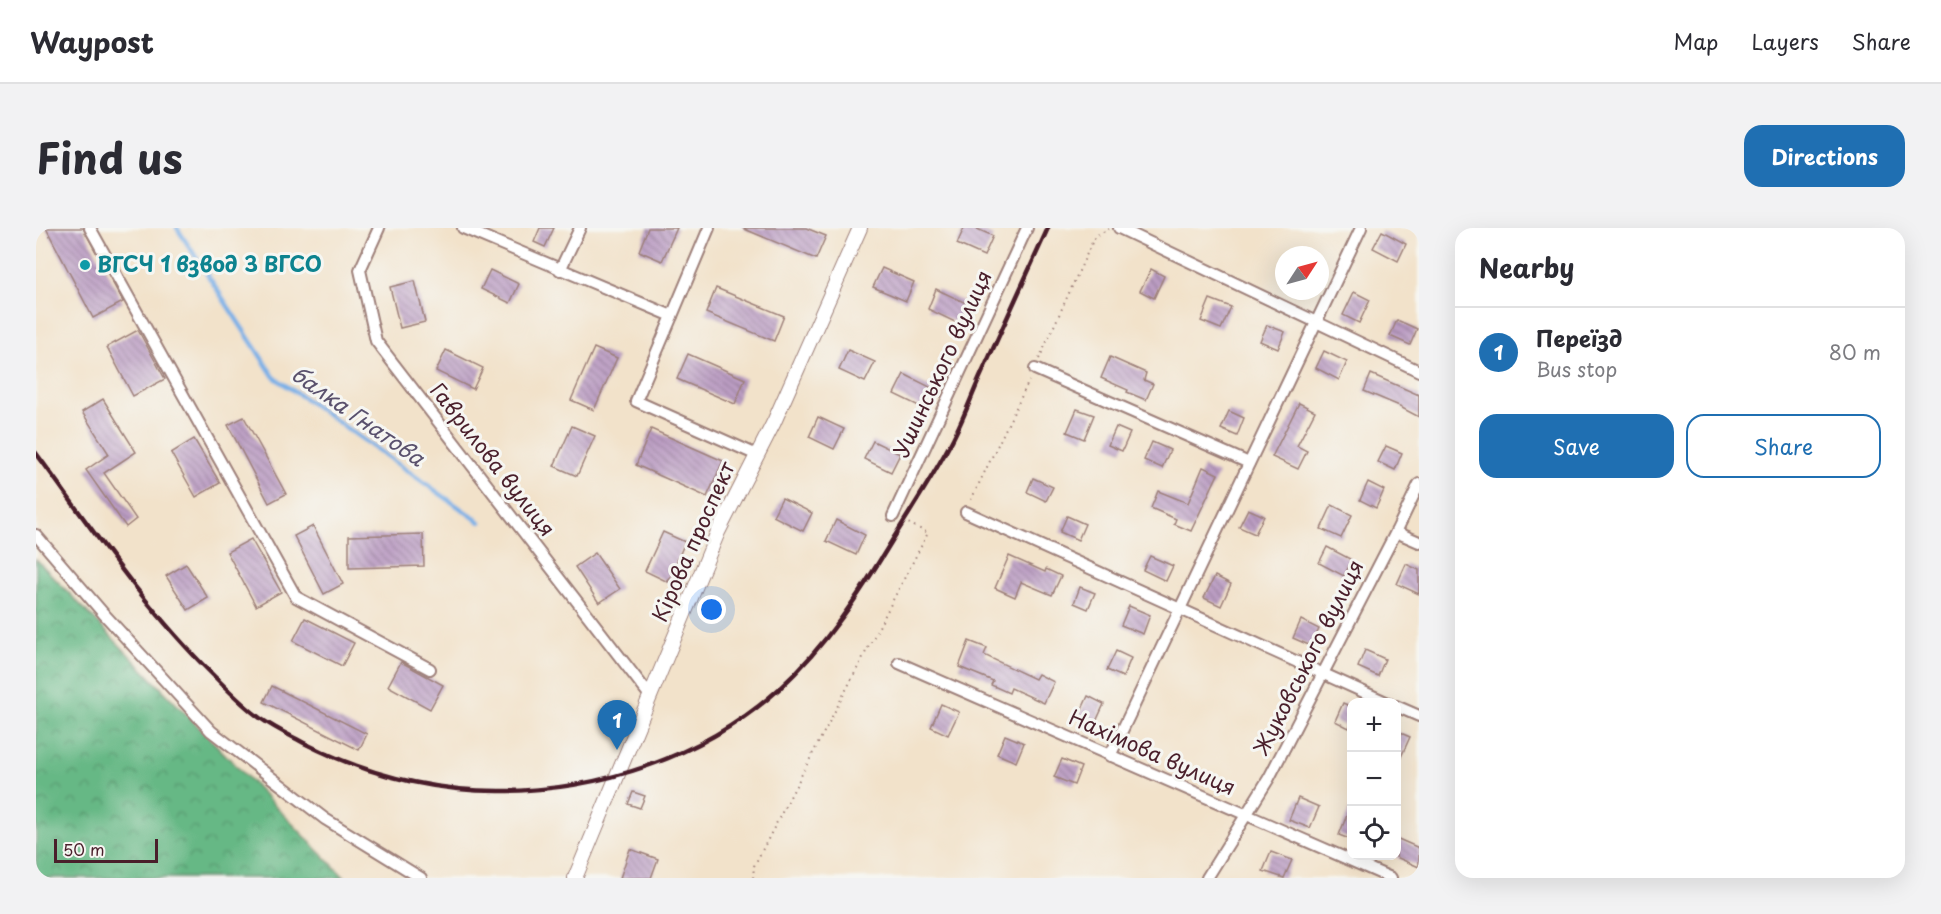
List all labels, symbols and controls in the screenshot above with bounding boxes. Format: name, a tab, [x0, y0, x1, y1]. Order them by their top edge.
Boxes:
text: Waypost	[30, 20, 154, 63]
text: Map	[1674, 25, 1718, 57]
text: Layers	[1751, 25, 1819, 57]
text: Share	[1852, 25, 1911, 57]
text: Find us	[36, 125, 183, 188]
button: Directions	[1744, 125, 1905, 187]
north arrow	[1275, 246, 1329, 300]
place label: ВГСЧ 1 взвод 3 ВГСО	[97, 247, 322, 279]
text: Nearby	[1479, 248, 1574, 287]
marker: ВГСЧ 1 взвод 3 ВГСО	[78, 258, 92, 272]
street label: Ушинського вулиця	[884, 264, 999, 462]
text: Переїзд	[1536, 321, 1622, 354]
text: 1	[1494, 337, 1503, 367]
text: 80 m	[1829, 337, 1881, 367]
text: Bus stop	[1536, 354, 1617, 384]
water label: балка Гнатова	[285, 356, 433, 474]
street label: Гаврилова вулиця	[423, 375, 564, 542]
button: Save	[1479, 414, 1674, 478]
button: Share	[1686, 414, 1881, 478]
street label: Кірова проспект	[642, 455, 742, 626]
street label: Жуковського вулиця	[1244, 554, 1370, 761]
your location	[697, 595, 726, 624]
map controls	[1347, 698, 1401, 860]
button: +	[1347, 698, 1401, 752]
pin: 1	[598, 700, 636, 750]
street label: Нахімова вулиця	[1064, 700, 1241, 802]
button: −	[1347, 752, 1401, 806]
button: locate	[1347, 806, 1401, 860]
scale bar	[54, 836, 158, 864]
text: 50 m	[63, 837, 104, 861]

